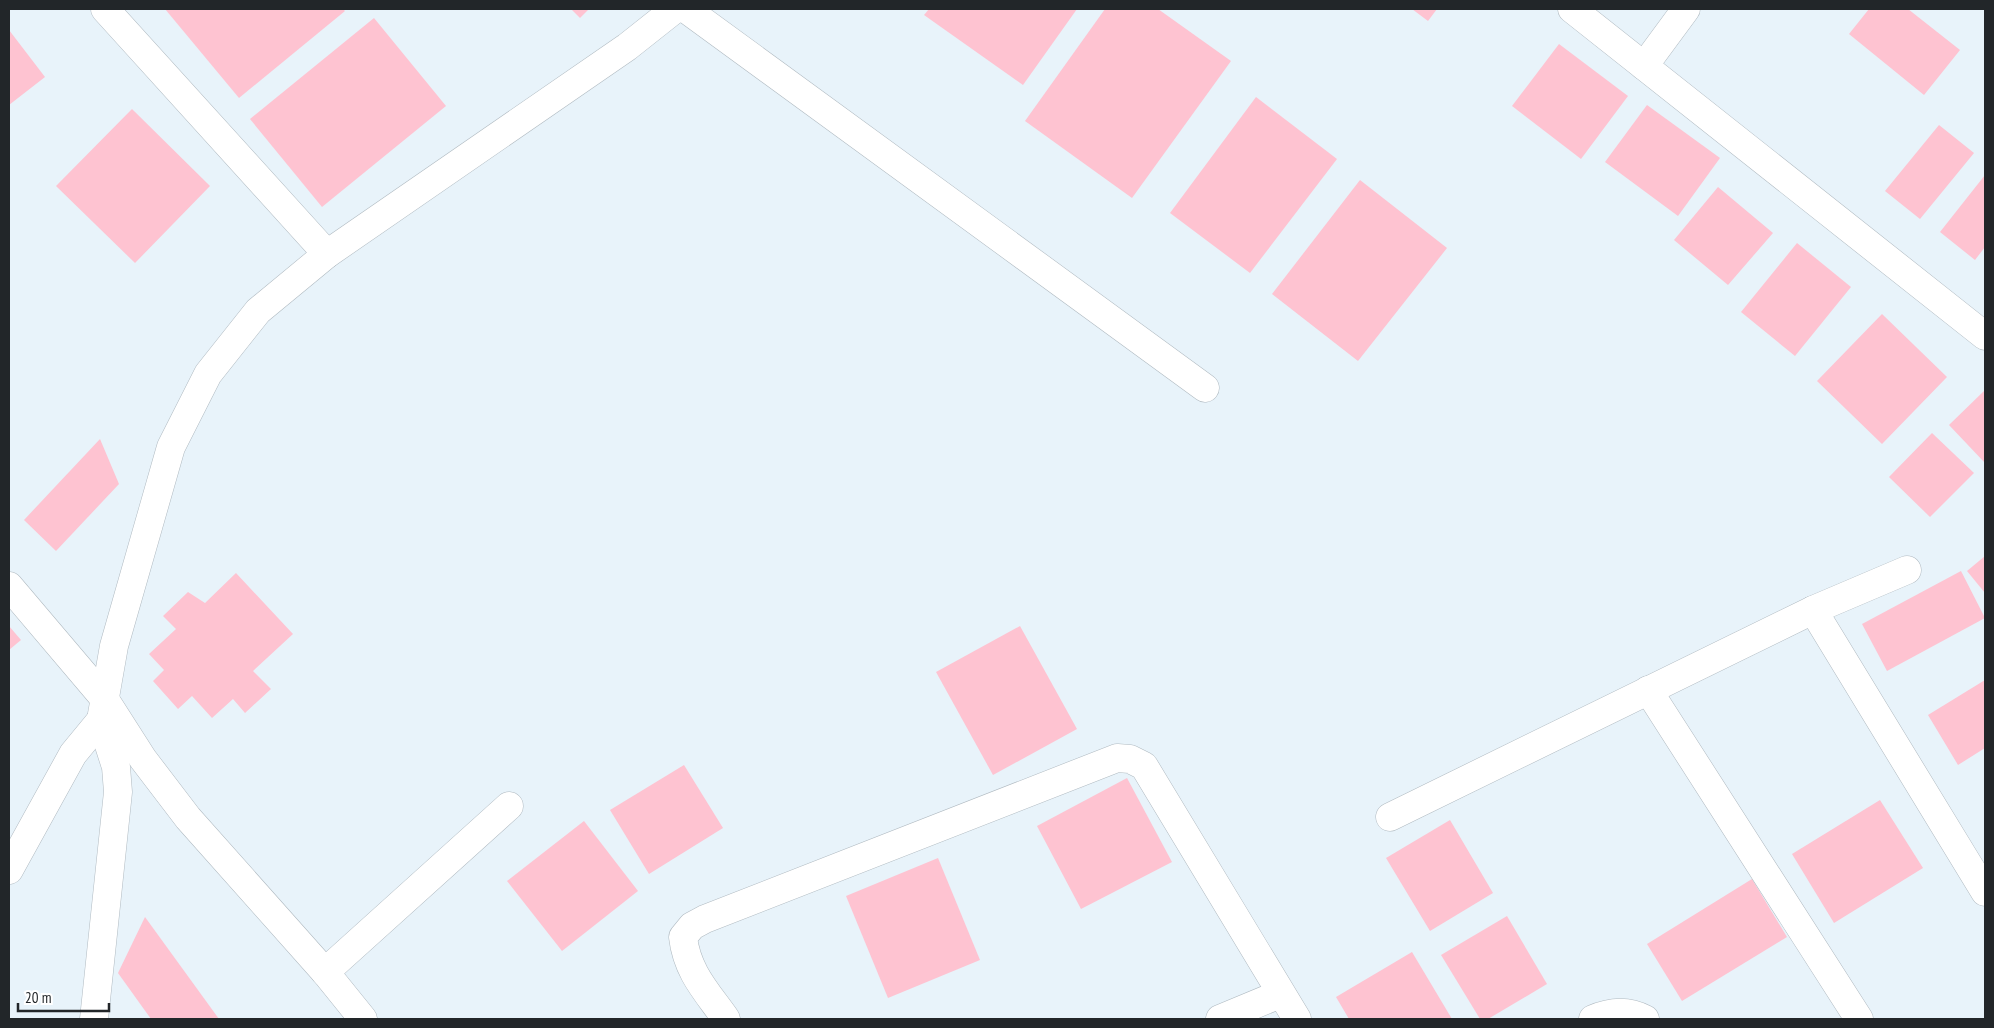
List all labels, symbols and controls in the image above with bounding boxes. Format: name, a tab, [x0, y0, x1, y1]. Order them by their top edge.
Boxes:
scale bar	[18, 980, 109, 1012]
text: 20 m	[25, 988, 51, 1007]

